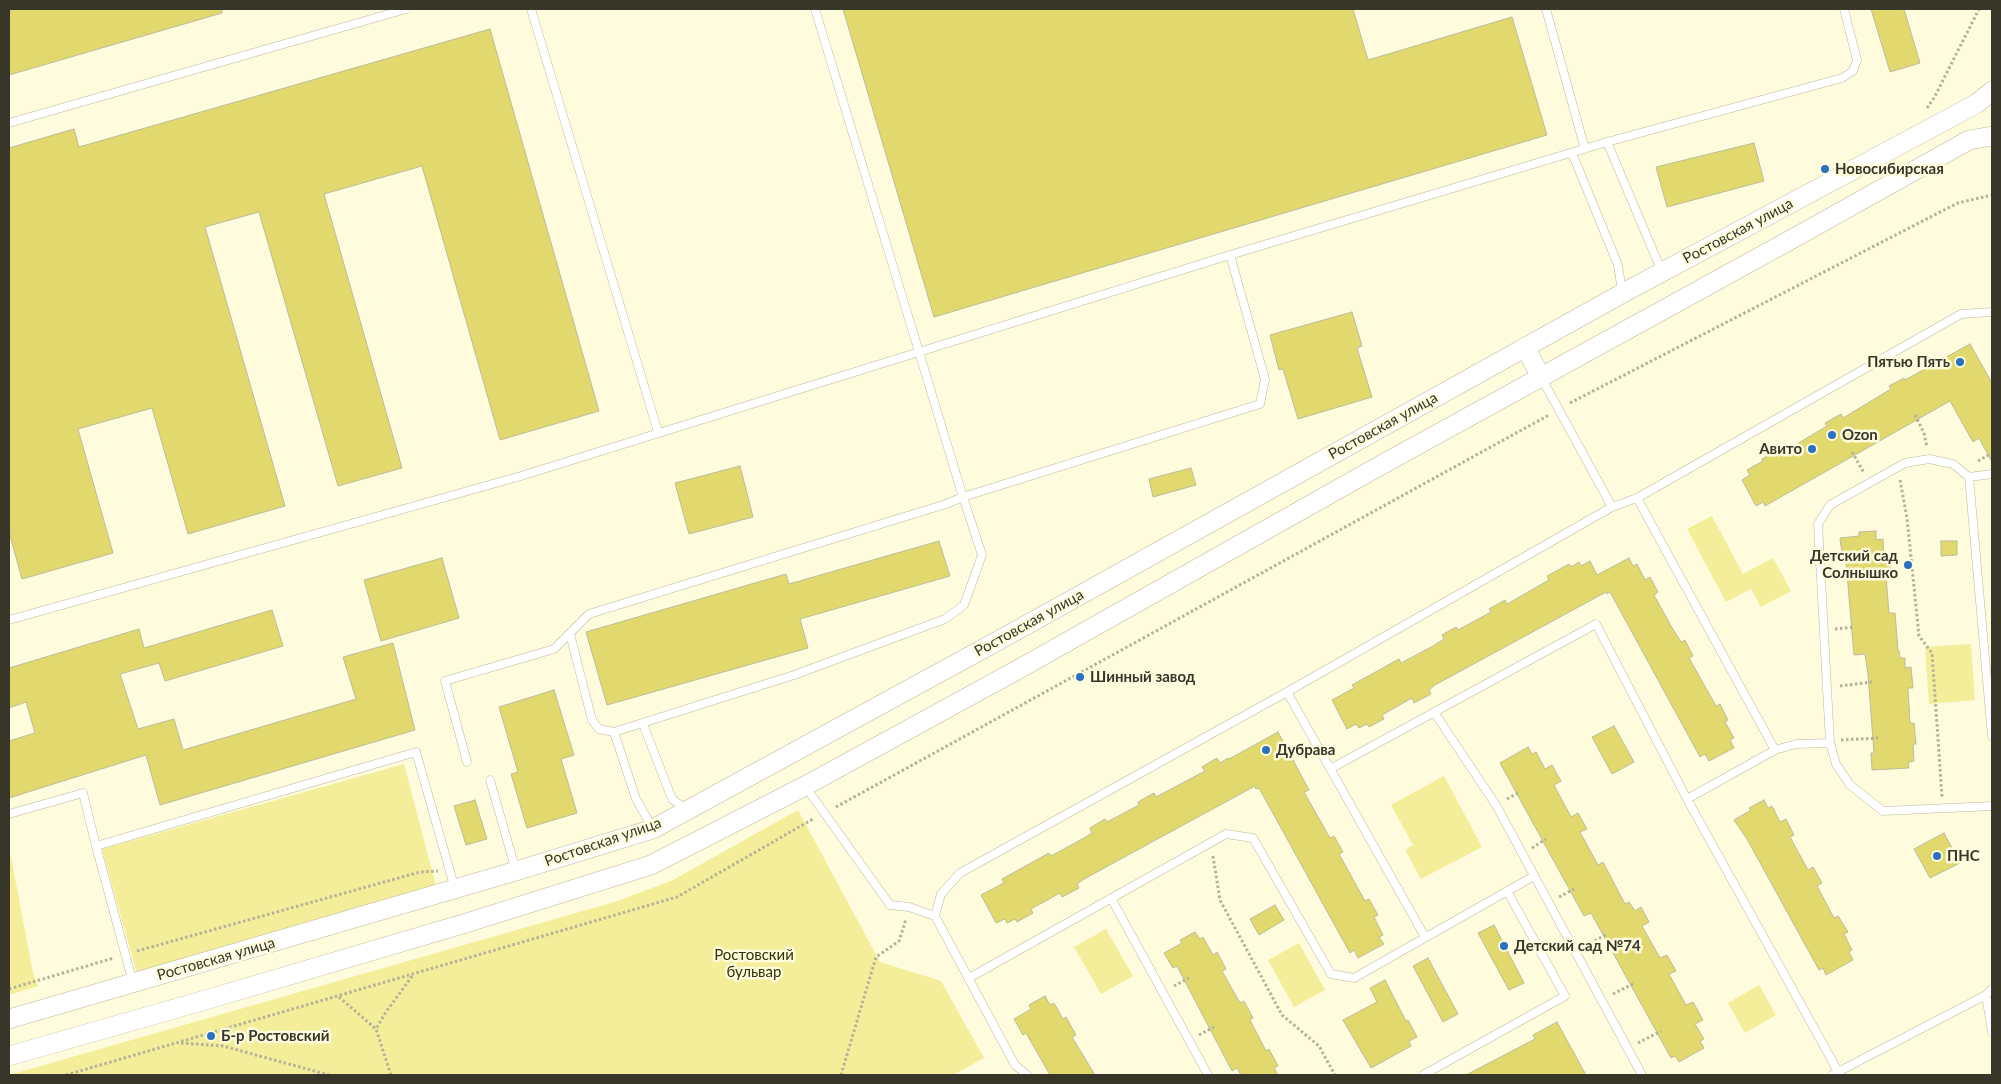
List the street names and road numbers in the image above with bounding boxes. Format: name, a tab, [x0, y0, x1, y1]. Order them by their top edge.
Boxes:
street label: Ростовская улица	[1680, 194, 1796, 268]
street label: Ростовская улица	[1325, 389, 1441, 463]
street label: Ростовская улица	[971, 586, 1087, 660]
street label: Ростовская улица	[542, 814, 664, 870]
street label: Ростовская улица	[155, 934, 277, 984]

